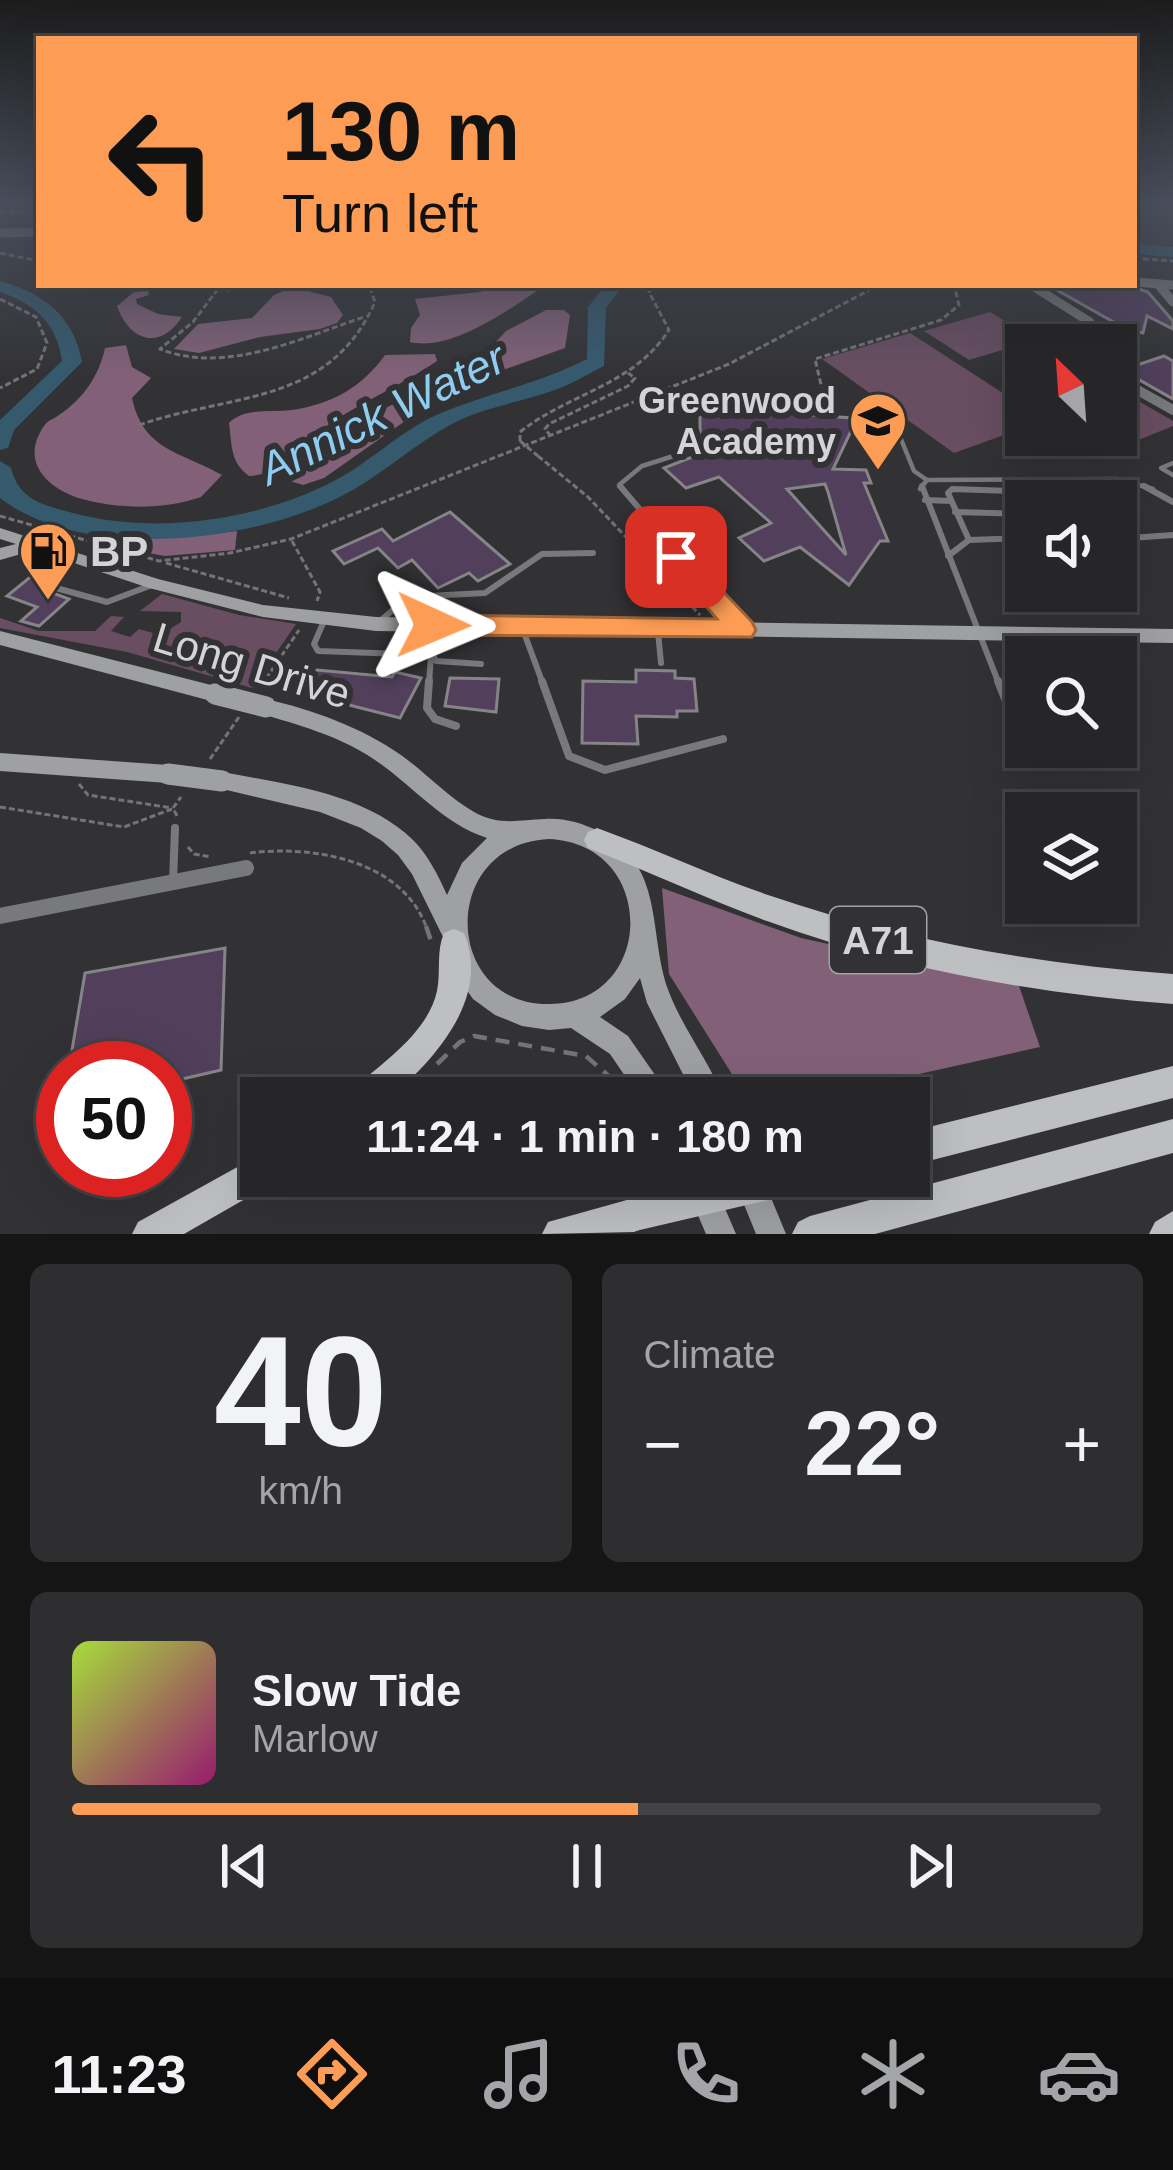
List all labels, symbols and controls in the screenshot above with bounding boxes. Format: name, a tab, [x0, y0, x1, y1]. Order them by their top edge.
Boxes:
icon: left	[84, 84, 240, 240]
text: 130 m	[282, 84, 520, 178]
text: Turn left	[282, 183, 478, 243]
north arrow	[1005, 324, 1137, 456]
map controls	[1005, 324, 1137, 924]
water label: Annick Water	[248, 331, 515, 496]
place label: Greenwood Academy	[638, 380, 836, 462]
school or university icon: Greenwood Academy	[847, 390, 909, 472]
button: sound	[1005, 480, 1137, 612]
pin	[625, 506, 727, 608]
fuel station icon: BP	[17, 520, 79, 602]
icon: arrive	[643, 524, 709, 590]
place label: BP	[90, 528, 148, 575]
position arrow	[370, 562, 496, 688]
street label: Long Drive	[148, 613, 356, 718]
button: search	[1005, 636, 1137, 768]
button: layers	[1005, 792, 1137, 924]
road number: A71	[830, 907, 926, 973]
speed limit sign: 50	[36, 1041, 192, 1197]
text: 11:24 · 1 min · 180 m	[366, 1111, 804, 1162]
text: 40	[214, 1304, 388, 1478]
text: Climate	[644, 1333, 776, 1376]
text: 22°	[804, 1394, 940, 1494]
text: −	[644, 1407, 682, 1481]
text: +	[1062, 1407, 1101, 1481]
text: km/h	[258, 1469, 343, 1512]
text: Slow Tide	[252, 1665, 461, 1716]
text: Marlow	[252, 1717, 378, 1760]
icon: previous	[211, 1833, 277, 1899]
icon: pause	[554, 1833, 620, 1899]
icon: next	[897, 1833, 963, 1899]
icon: directions	[290, 2032, 374, 2116]
icon: music	[477, 2032, 561, 2116]
icon: phone	[664, 2032, 748, 2116]
icon: climate	[851, 2032, 935, 2116]
icon: car	[1037, 2032, 1121, 2116]
text: 11:23	[51, 2044, 187, 2104]

